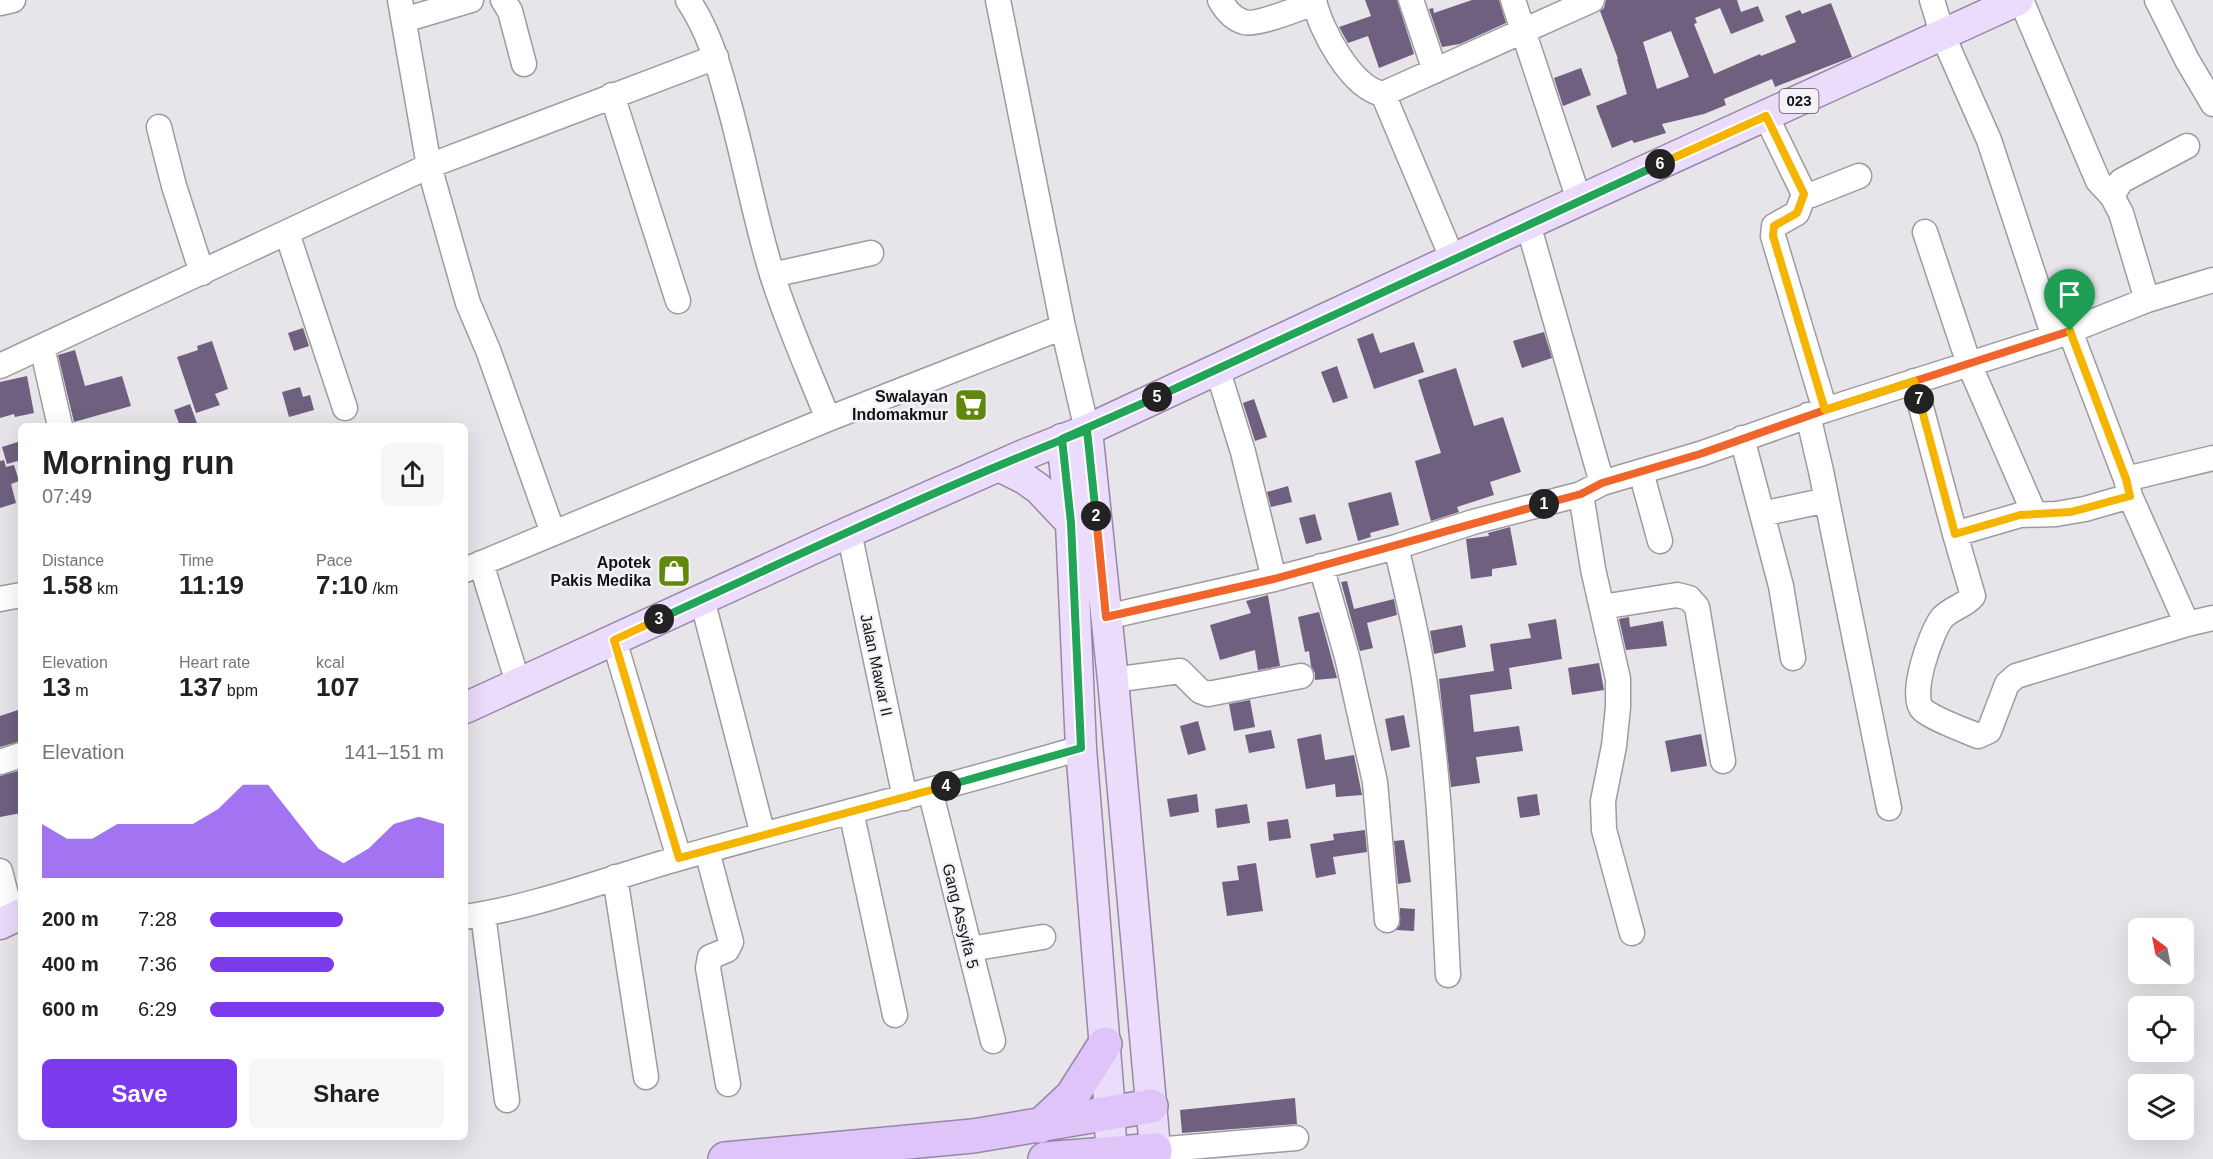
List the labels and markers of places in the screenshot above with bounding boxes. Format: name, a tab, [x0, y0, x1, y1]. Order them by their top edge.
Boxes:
pin: 6	[1645, 149, 1675, 179]
pin	[2044, 269, 2095, 331]
pin: 5	[1142, 382, 1172, 412]
pin: 7	[1904, 384, 1934, 414]
supermarket icon: Swalayan Indomakmur	[953, 387, 989, 423]
place label: Swalayan Indomakmur	[852, 388, 948, 423]
pin: 1	[1529, 489, 1559, 519]
pin: 2	[1081, 501, 1111, 531]
shop icon: Apotek Pakis Medika	[656, 553, 692, 589]
place label: Apotek Pakis Medika	[551, 554, 651, 589]
pin: 3	[644, 604, 674, 634]
pin: 4	[931, 771, 961, 801]

